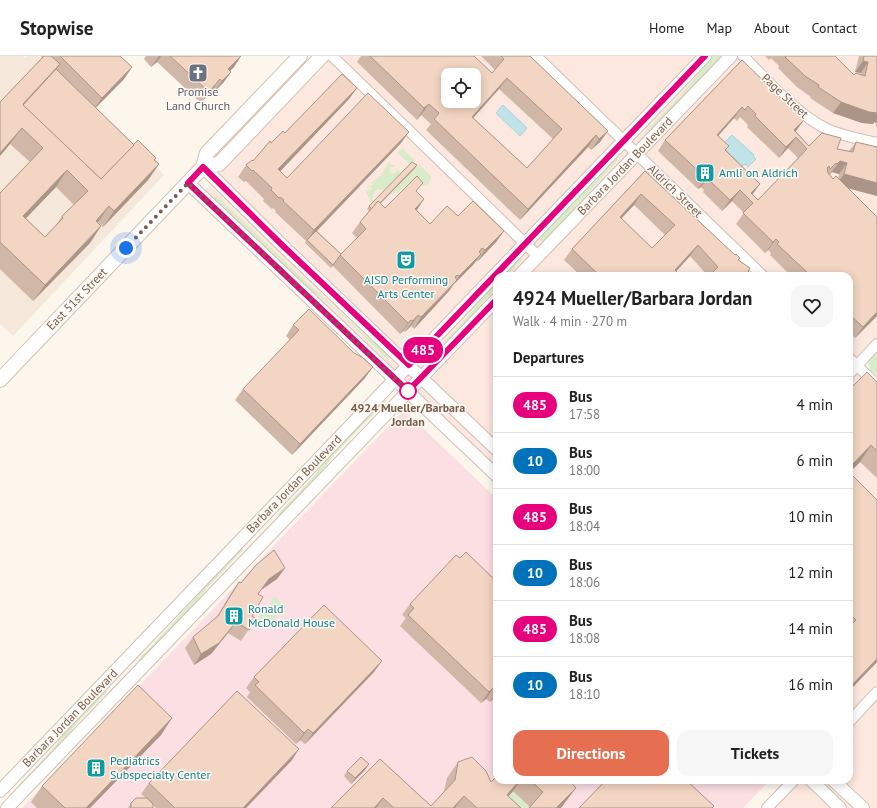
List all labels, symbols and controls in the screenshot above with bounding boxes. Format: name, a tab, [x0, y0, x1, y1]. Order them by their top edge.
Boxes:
text: Stopwise	[20, 16, 93, 40]
text: Home	[649, 19, 684, 37]
text: Map	[706, 19, 732, 37]
text: About	[754, 19, 790, 37]
text: Contact	[812, 19, 857, 37]
church icon: Promise Land Church	[187, 62, 209, 84]
map controls	[441, 68, 481, 108]
button: locate	[441, 68, 481, 108]
street label: Page Street	[759, 70, 812, 121]
place label: Promise Land Church	[166, 84, 230, 113]
street label: Barbara Jordan Boulevard	[574, 114, 675, 218]
street label: Aldrich Street	[645, 161, 706, 220]
building icon: Amli on Aldrich	[694, 162, 716, 184]
place label: Amli on Aldrich	[719, 165, 798, 180]
your location	[116, 238, 136, 258]
theatre icon: AISD Performing Arts Center	[395, 249, 417, 271]
street label: East 51st Street	[43, 264, 110, 333]
place label: AISD Performing Arts Center	[364, 272, 448, 301]
button: heart	[791, 285, 833, 327]
text: 4924 Mueller/Barbara Jordan	[513, 286, 752, 310]
text: Walk · 4 min · 270 m	[513, 313, 627, 330]
line badge: 485	[400, 337, 446, 363]
text: 485	[411, 341, 435, 359]
text: Departures	[513, 348, 584, 367]
marker: 4924 Mueller/Barbara Jordan	[399, 382, 417, 400]
text: Bus	[569, 387, 592, 406]
text: 4 min	[796, 395, 833, 414]
text: 485	[523, 396, 547, 414]
place label: 4924 Mueller/Barbara Jordan	[351, 400, 465, 429]
text: 17:58	[569, 406, 600, 423]
street label: Barbara Jordan Boulevard	[243, 432, 344, 536]
text: Bus	[569, 443, 592, 462]
text: 6 min	[796, 451, 833, 470]
text: 10	[527, 452, 543, 470]
text: 18:00	[569, 462, 600, 479]
text: Bus	[569, 499, 592, 518]
text: 10 min	[788, 507, 833, 526]
text: 485	[523, 508, 547, 526]
text: 18:04	[569, 518, 600, 535]
text: Bus	[569, 555, 592, 574]
text: 12 min	[788, 563, 833, 582]
text: 10	[527, 564, 543, 582]
text: 18:06	[569, 574, 600, 591]
place label: Ronald McDonald House	[248, 601, 335, 630]
building icon: Ronald McDonald House	[223, 605, 245, 627]
text: Bus	[569, 611, 592, 630]
text: 14 min	[788, 619, 833, 638]
text: 485	[523, 620, 547, 638]
text: 18:08	[569, 630, 600, 647]
street label: Barbara Jordan Boulevard	[19, 666, 120, 770]
text: Bus	[569, 667, 592, 686]
text: 16 min	[788, 675, 833, 694]
text: 10	[527, 676, 543, 694]
text: 18:10	[569, 686, 600, 703]
button: Directions	[513, 730, 669, 776]
button: Tickets	[677, 730, 833, 776]
place label: Pediatrics Subspecialty Center	[110, 753, 211, 782]
building icon: Pediatrics Subspecialty Center	[85, 757, 107, 779]

